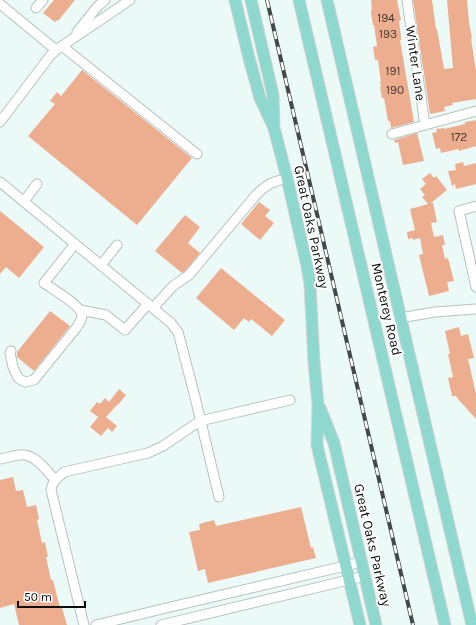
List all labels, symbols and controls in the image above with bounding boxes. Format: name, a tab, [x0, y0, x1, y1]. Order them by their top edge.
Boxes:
house number: 194	[377, 11, 395, 25]
street label: Winter Lane	[402, 24, 429, 102]
house number: 193	[379, 27, 397, 41]
house number: 191	[386, 64, 400, 78]
house number: 190	[386, 83, 404, 97]
house number: 172	[451, 130, 467, 144]
street label: Great Oaks Parkway	[290, 164, 333, 291]
street label: Monterey Road	[368, 261, 405, 357]
street label: Great Oaks Parkway	[350, 482, 395, 609]
scale bar	[18, 583, 85, 609]
text: 50 m	[24, 590, 52, 604]

